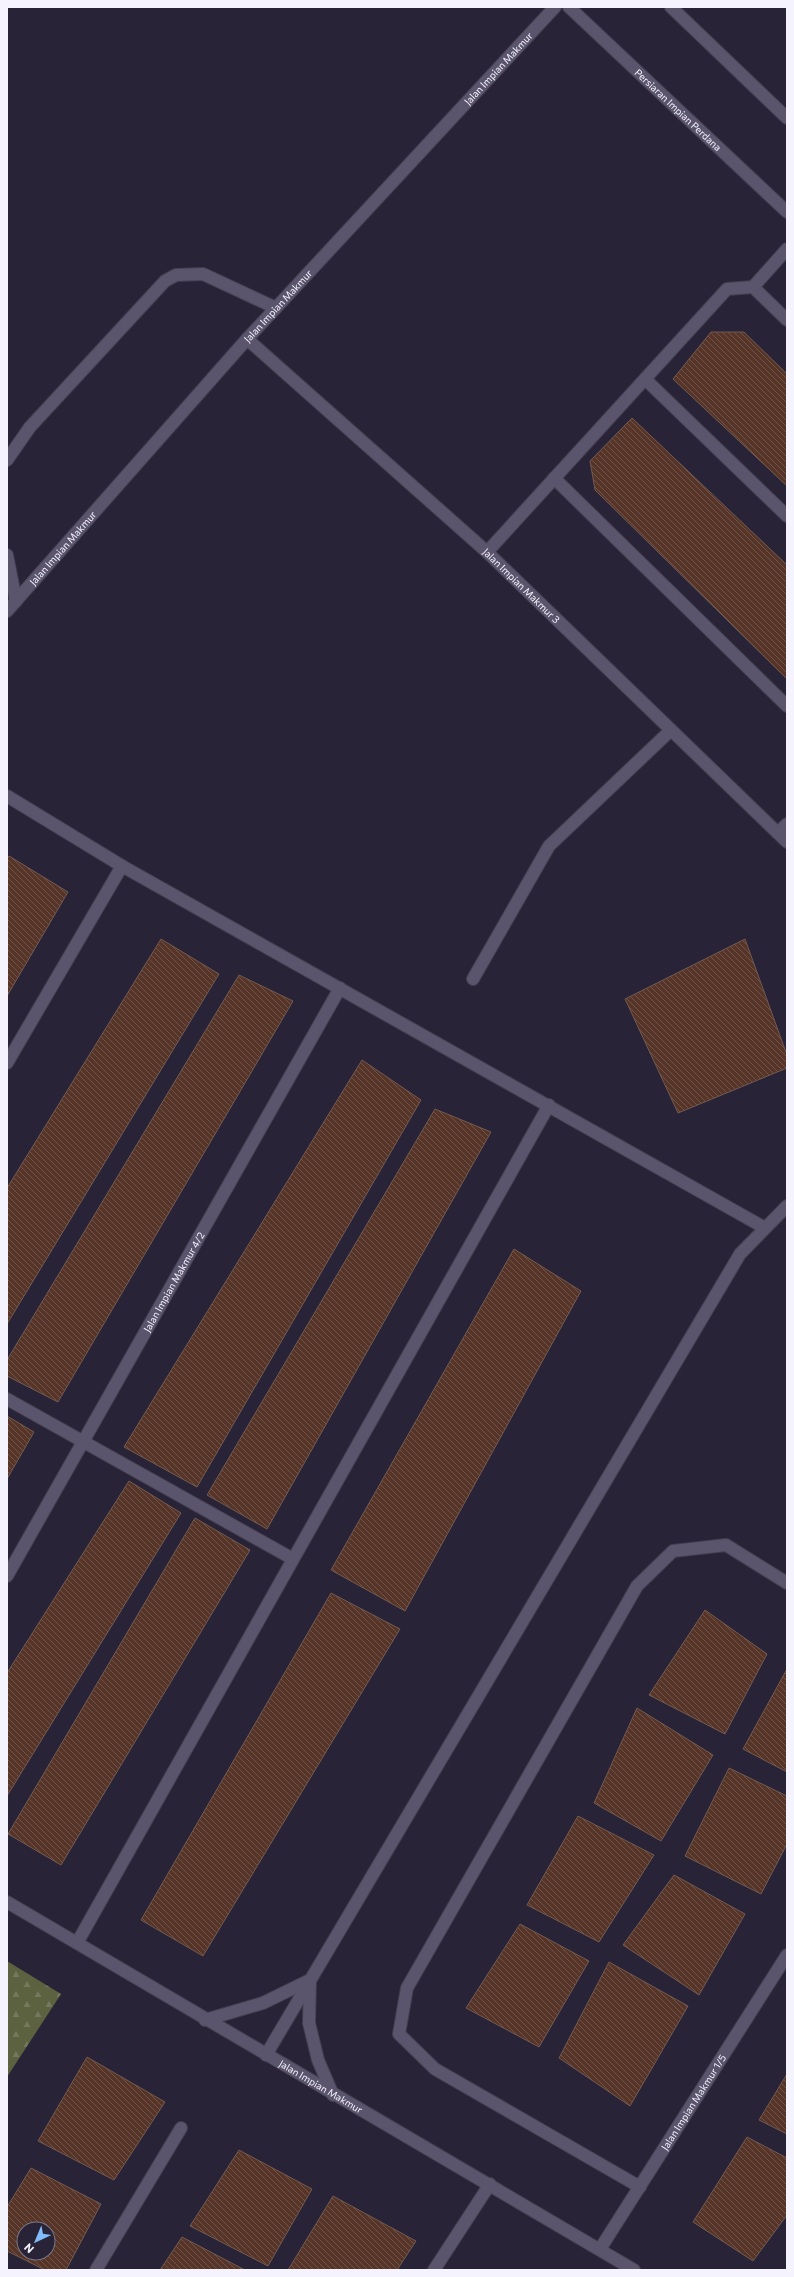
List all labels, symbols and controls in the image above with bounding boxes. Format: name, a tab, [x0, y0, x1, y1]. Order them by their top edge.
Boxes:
street label: Jalan Impian Makmur	[461, 29, 535, 107]
street label: Persiaran Impian Perdana	[632, 66, 724, 153]
street label: Jalan Impian Makmur	[241, 267, 314, 345]
street label: Jalan Impian Makmur	[27, 508, 98, 588]
street label: Jalan Impian Makmur 3	[481, 545, 563, 626]
street label: Jalan Impian Makmur 4/2	[141, 1229, 207, 1334]
street label: Jalan Impian Makmur 1/5	[658, 2052, 728, 2152]
street label: Jalan Impian Makmur	[277, 2057, 365, 2115]
north arrow	[16, 2221, 56, 2261]
text: N	[21, 2241, 36, 2256]

